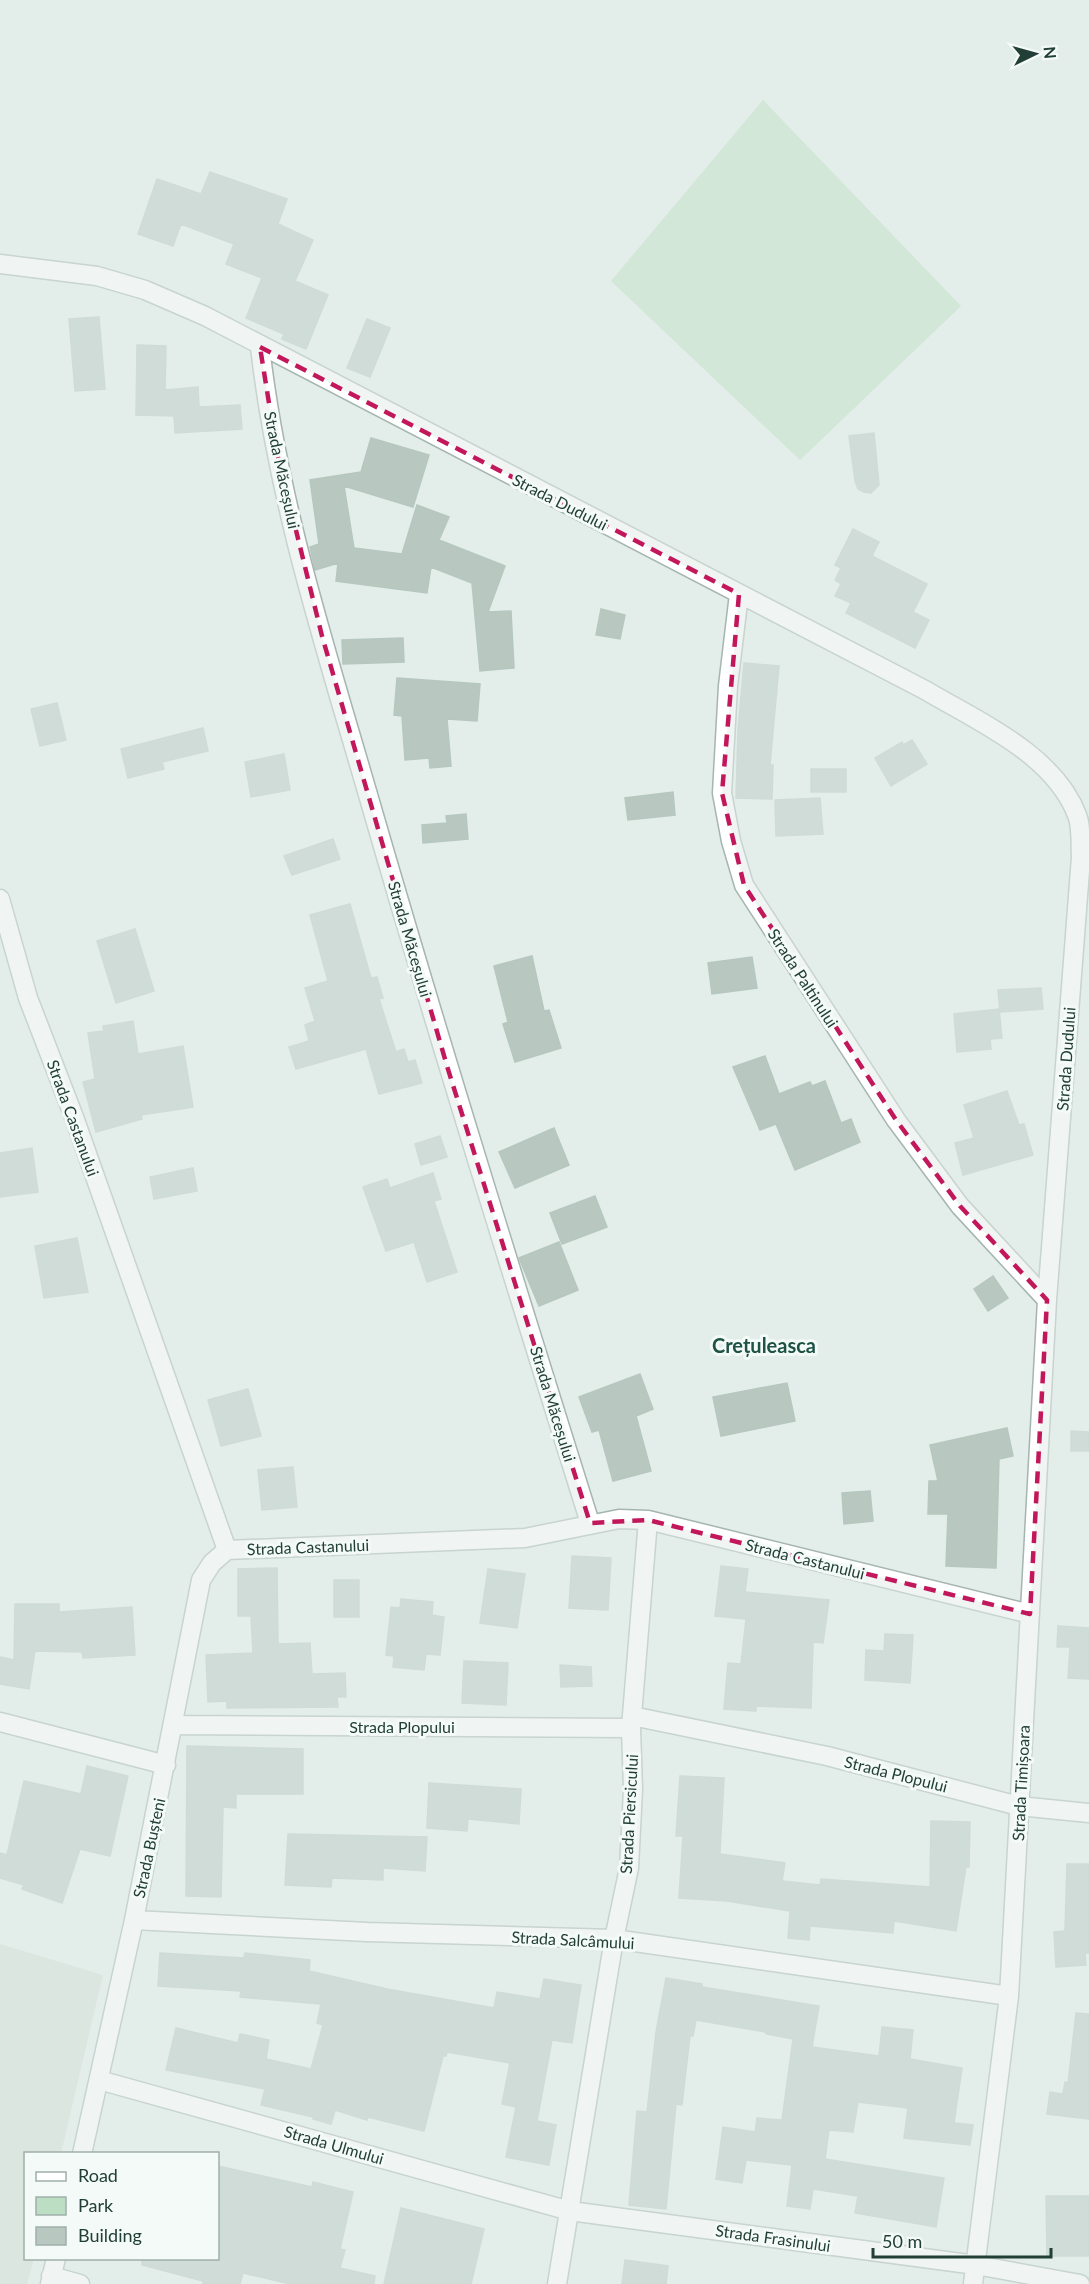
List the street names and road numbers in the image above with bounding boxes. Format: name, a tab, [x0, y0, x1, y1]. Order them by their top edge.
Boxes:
street label: Strada Măceșului	[261, 409, 304, 530]
street label: Strada Dudului	[510, 469, 611, 534]
street label: Strada Măceșului	[385, 879, 436, 999]
street label: Strada Paltinului	[764, 925, 842, 1031]
street label: Strada Dudului	[1052, 1006, 1079, 1112]
street label: Strada Castanului	[44, 1057, 103, 1179]
street label: Strada Măceșului	[527, 1344, 580, 1464]
street label: Strada Castanului	[743, 1534, 867, 1583]
street label: Strada Castanului	[247, 1535, 369, 1558]
street label: Strada Plopului	[349, 1717, 455, 1736]
street label: Strada Timișoara	[1008, 1725, 1033, 1841]
street label: Strada Plopului	[843, 1752, 950, 1795]
street label: Strada Piersicului	[616, 1753, 641, 1874]
street label: Strada Bușteni	[129, 1796, 168, 1900]
street label: Strada Salcâmului	[511, 1927, 635, 1952]
street label: Strada Ulmului	[282, 2121, 386, 2168]
street label: Strada Frasinului	[714, 2220, 832, 2255]

